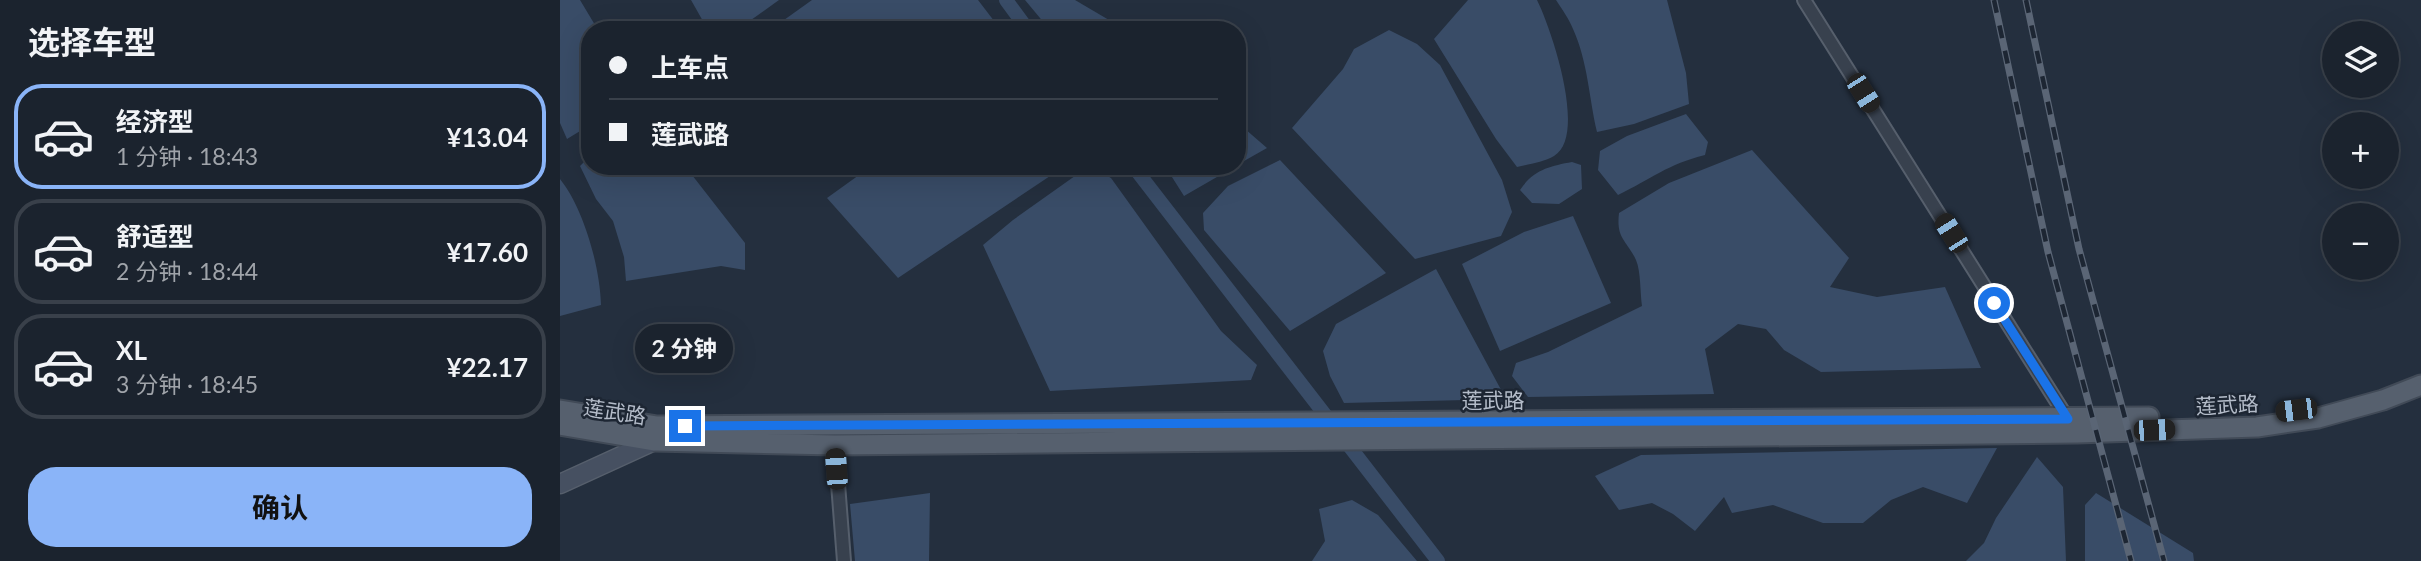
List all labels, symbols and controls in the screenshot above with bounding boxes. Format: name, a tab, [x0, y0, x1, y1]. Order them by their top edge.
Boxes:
map controls	[2322, 21, 2399, 280]
button: layers	[2322, 21, 2399, 98]
text: 选择车型	[28, 22, 156, 61]
text: 上车点	[651, 51, 729, 83]
car	[1843, 70, 1884, 116]
icon: car	[32, 105, 95, 168]
text: 经济型	[116, 105, 194, 137]
button: +	[2322, 112, 2399, 189]
text: 莲武路	[651, 118, 729, 150]
text: ¥13.04	[446, 121, 528, 153]
text: 1 分钟 · 18:43	[116, 142, 258, 170]
button: −	[2322, 203, 2399, 280]
car	[1931, 210, 1972, 256]
icon: car	[32, 220, 95, 283]
text: 舒适型	[116, 220, 194, 252]
text: ¥17.60	[446, 236, 528, 268]
text: 2 分钟 · 18:44	[116, 257, 258, 285]
route start	[1978, 287, 2010, 319]
callout: 2 分钟	[636, 324, 734, 374]
text: XL	[116, 334, 147, 366]
text: 2 分钟	[652, 334, 716, 362]
icon: car	[32, 335, 95, 398]
text: ¥22.17	[446, 351, 528, 383]
text: 3 分钟 · 18:45	[116, 370, 258, 398]
street label: 莲武路	[1462, 387, 1525, 412]
street label: 莲武路	[2195, 390, 2259, 418]
street label: 莲武路	[582, 394, 648, 428]
car	[2274, 397, 2319, 423]
route end	[669, 410, 701, 442]
car	[2133, 419, 2176, 441]
car	[825, 447, 848, 491]
button: 确认	[28, 467, 532, 547]

